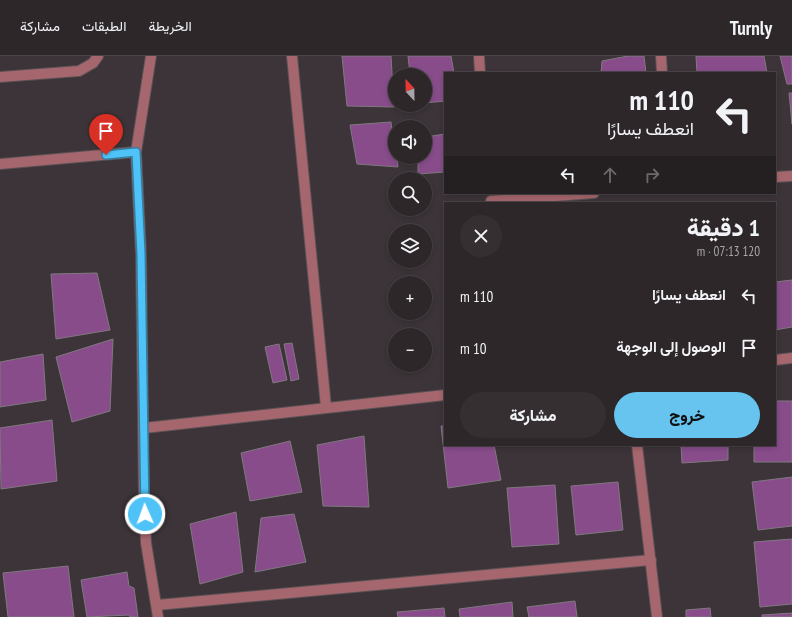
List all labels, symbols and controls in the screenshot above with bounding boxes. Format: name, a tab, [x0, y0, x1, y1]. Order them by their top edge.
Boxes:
text: Turnly	[730, 16, 772, 40]
text: مشاركة	[20, 17, 60, 35]
text: الطبقات	[82, 17, 126, 35]
text: الخريطة	[148, 17, 192, 35]
north arrow	[388, 68, 432, 112]
map controls	[388, 68, 432, 372]
text: 110 m	[630, 81, 694, 118]
icon: left	[708, 88, 760, 140]
pin	[89, 114, 123, 155]
text: انعطف يسارًا	[607, 117, 694, 140]
icon: arrive	[95, 120, 117, 142]
button: sound	[388, 120, 432, 164]
icon: left	[557, 164, 579, 186]
icon: ahead	[599, 164, 621, 186]
icon: right	[641, 164, 663, 186]
button: search	[388, 172, 432, 216]
text: 1 دقيقة	[687, 212, 760, 243]
button: close	[460, 215, 502, 257]
button: layers	[388, 224, 432, 268]
text: 120 m · 07:13	[697, 243, 760, 260]
button: +	[388, 276, 432, 320]
text: انعطف يسارًا	[652, 285, 726, 304]
icon: left	[738, 285, 760, 307]
text: 110 m	[460, 287, 493, 306]
button: −	[388, 328, 432, 372]
text: الوصول إلى الوجهة	[616, 337, 726, 356]
icon: arrive	[738, 337, 760, 359]
text: 10 m	[460, 339, 486, 358]
button: مشاركة	[460, 392, 606, 438]
button: خروج	[614, 392, 760, 438]
position arrow	[124, 493, 166, 535]

